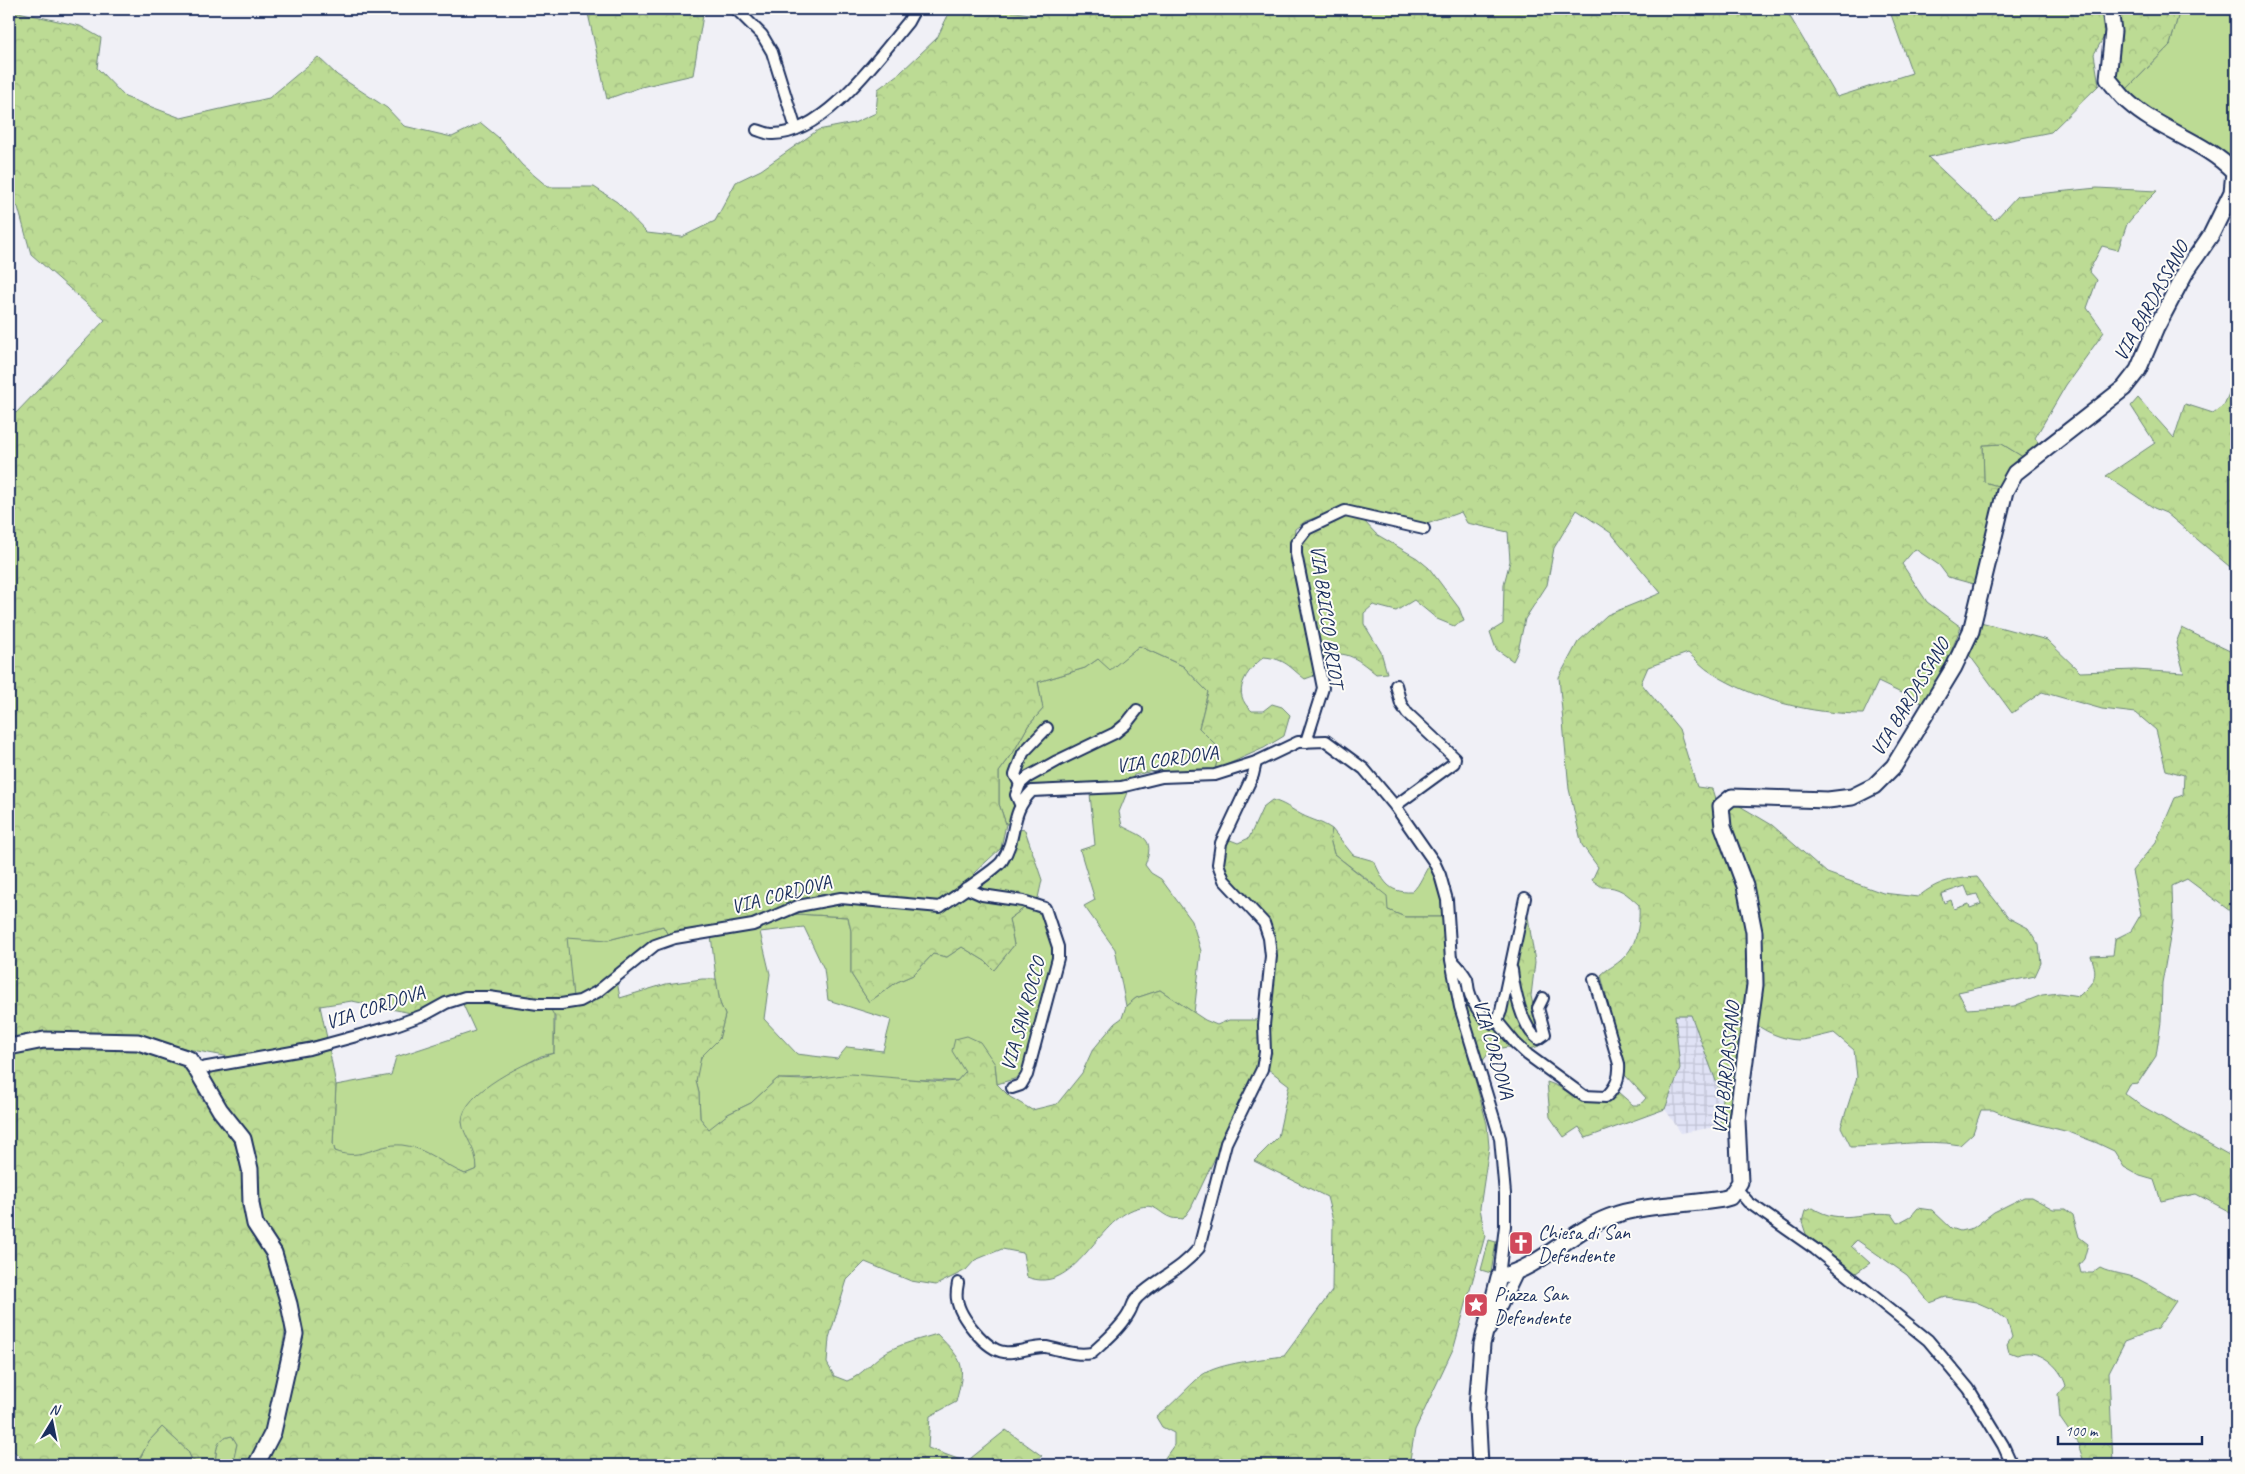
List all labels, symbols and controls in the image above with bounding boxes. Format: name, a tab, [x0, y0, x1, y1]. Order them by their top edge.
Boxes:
street label: VIA BARDASSANO	[2108, 235, 2195, 365]
street label: VIA BRICCO BRIOT	[1305, 544, 1350, 693]
street label: VIA BARDASSANO	[1865, 632, 1956, 760]
street label: VIA CORDOVA	[1115, 739, 1220, 778]
street label: VIA CORDOVA	[728, 868, 835, 919]
street label: VIA SAN ROCCO	[995, 952, 1052, 1074]
street label: VIA CORDOVA	[322, 979, 428, 1035]
street label: VIA CORDOVA	[1468, 996, 1520, 1103]
street label: VIA BARDASSANO	[1707, 999, 1746, 1135]
place label: Chiesa di San Defendente	[1538, 1220, 1631, 1268]
church icon: Chiesa di San Defendente	[1508, 1230, 1534, 1256]
place label: Piazza San Defendente	[1494, 1282, 1572, 1330]
place icon: Piazza San Defendente	[1463, 1292, 1489, 1318]
north arrow	[28, 1396, 78, 1446]
text: N	[48, 1401, 62, 1419]
scale bar	[2058, 1414, 2201, 1446]
text: 100 m	[2065, 1422, 2099, 1441]

